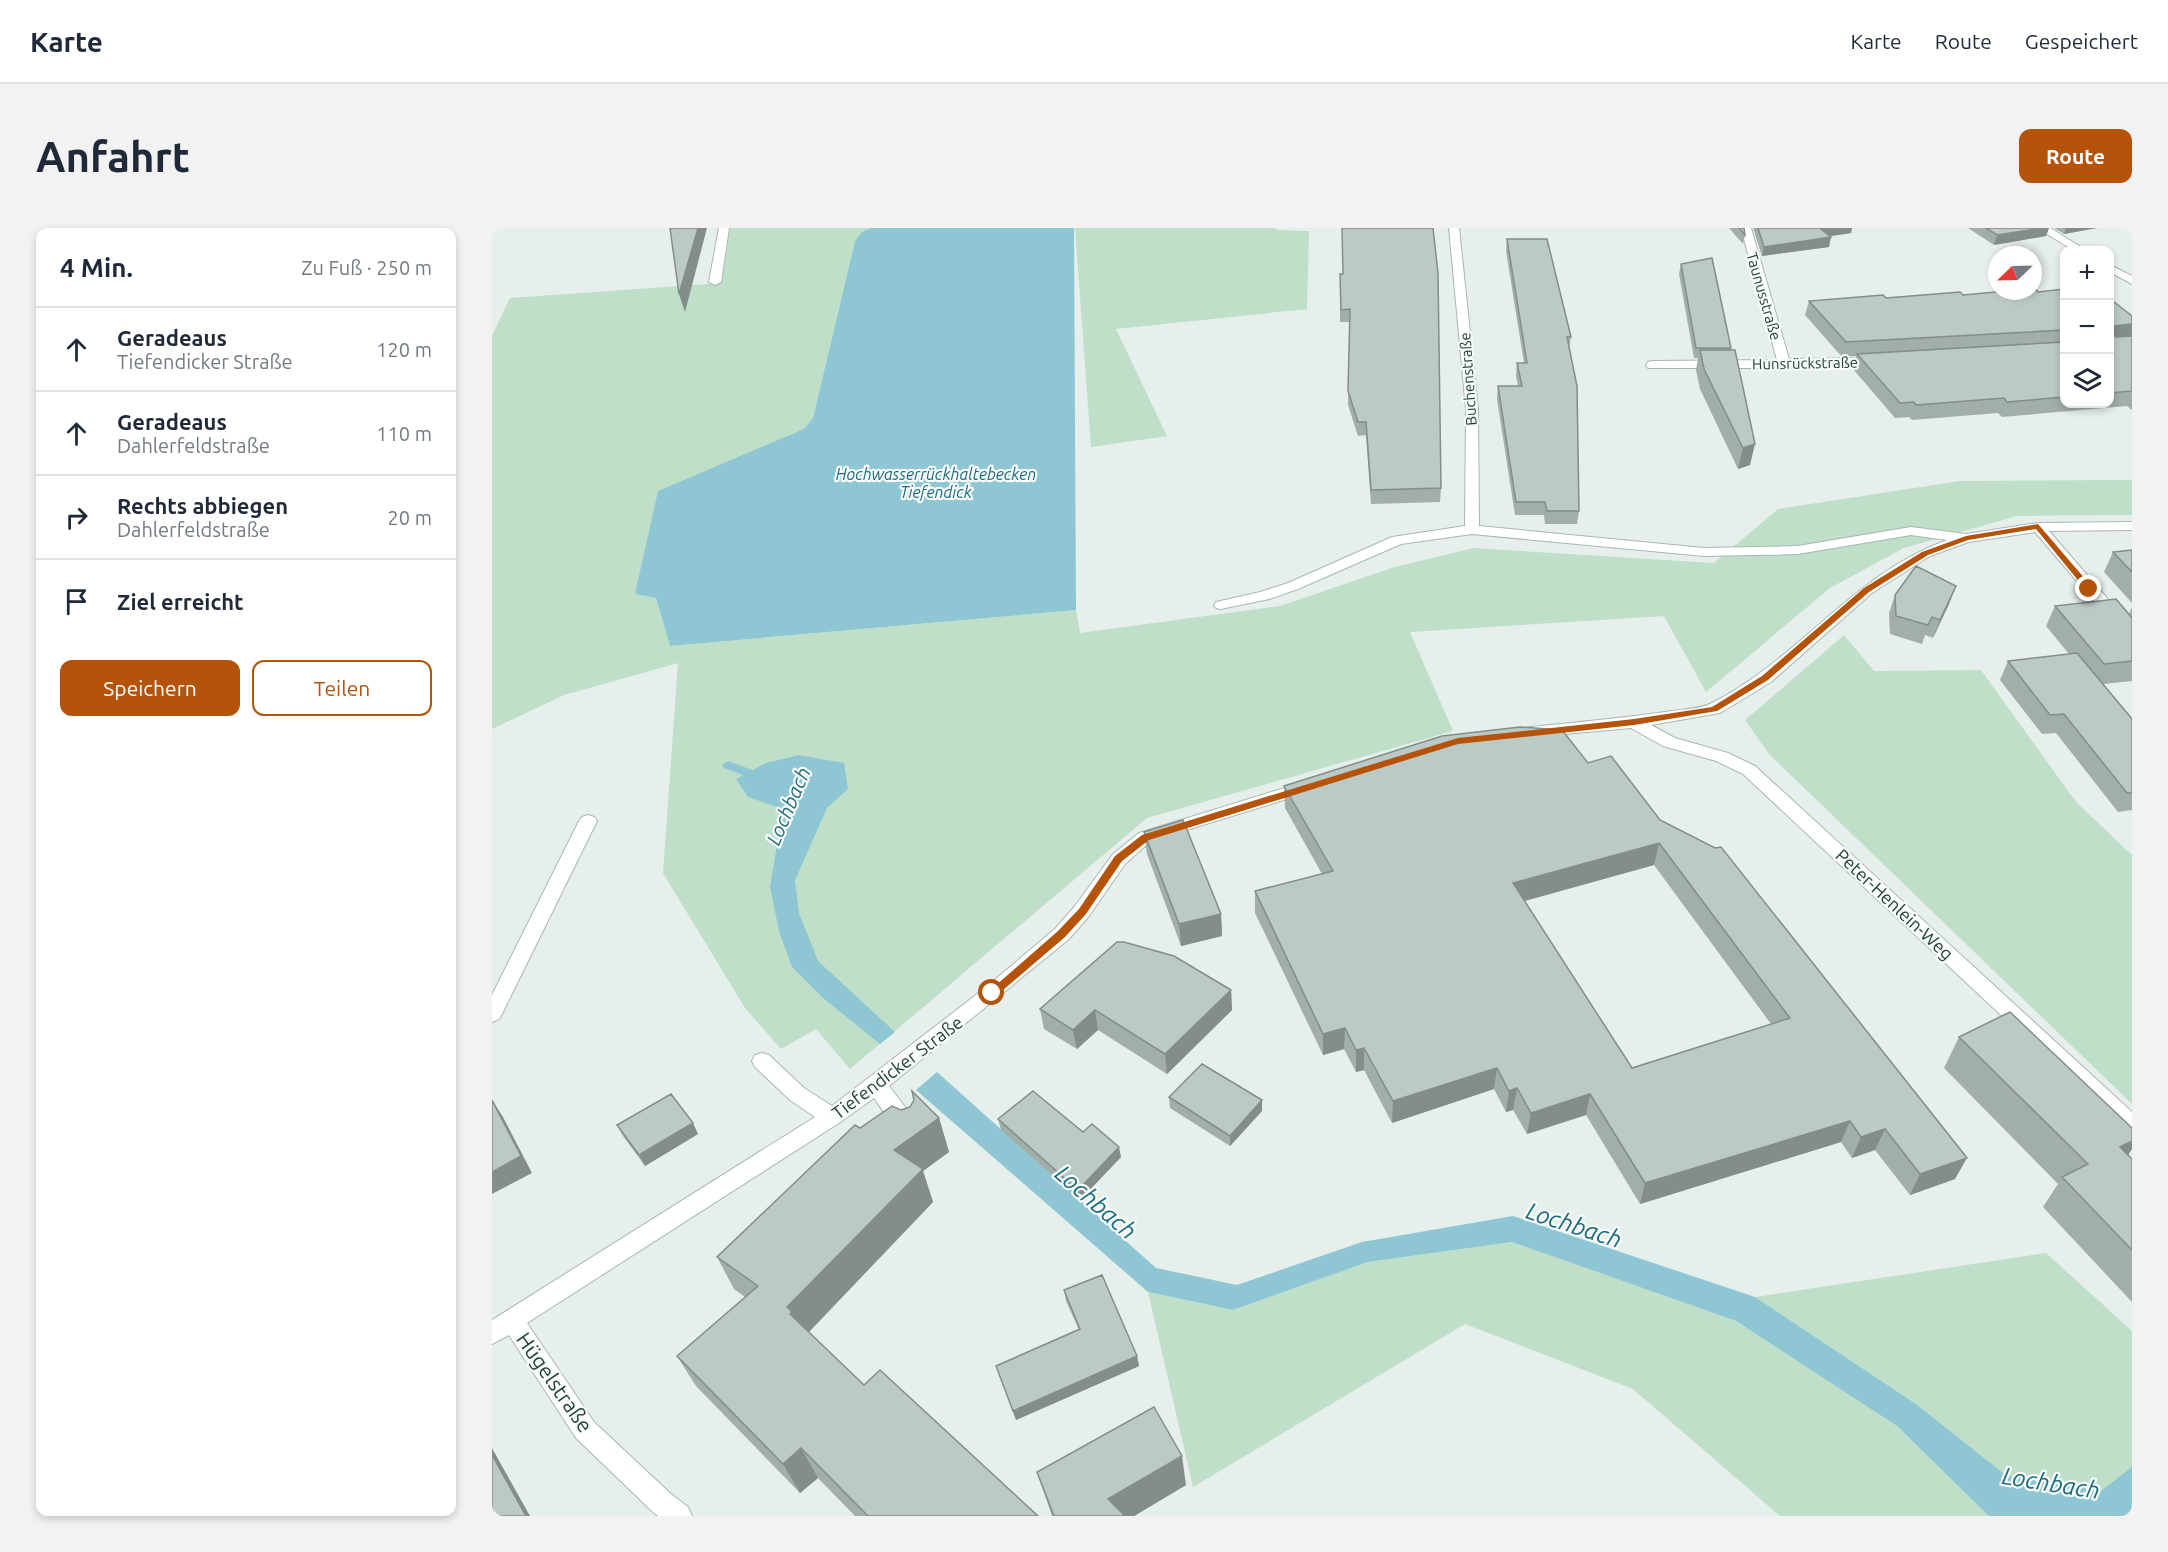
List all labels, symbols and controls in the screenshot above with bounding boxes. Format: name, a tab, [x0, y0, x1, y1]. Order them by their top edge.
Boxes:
text: Karte	[30, 26, 103, 57]
text: Karte	[1850, 29, 1902, 53]
text: Route	[1935, 29, 1992, 53]
text: Gespeichert	[2025, 29, 2138, 53]
button: Route	[2019, 129, 2132, 183]
text: Anfahrt	[36, 133, 190, 180]
north arrow	[1988, 246, 2042, 300]
map controls	[2060, 246, 2114, 408]
button: +	[2060, 246, 2114, 300]
street label: Taunusstraße	[1743, 250, 1785, 342]
text: 4 Min.	[60, 253, 133, 282]
text: Zu Fuß · 250 m	[301, 256, 432, 279]
button: −	[2060, 300, 2114, 354]
text: Geradeaus	[117, 325, 227, 350]
street label: Buchenstraße	[1456, 332, 1480, 426]
icon: ahead	[60, 333, 93, 366]
text: 120 m	[376, 338, 432, 361]
text: Tiefendicker Straße	[117, 350, 293, 373]
street label: Hunsrückstraße	[1752, 354, 1858, 372]
button: layers	[2060, 354, 2114, 408]
text: Geradeaus	[117, 409, 227, 434]
icon: ahead	[60, 417, 93, 450]
text: 110 m	[376, 422, 432, 445]
text: Dahlerfeldstraße	[117, 434, 270, 457]
water label: Hochwasserrückhaltebecken Tiefendick	[836, 465, 1036, 501]
text: Rechts abbiegen	[117, 493, 288, 518]
icon: right	[60, 501, 93, 534]
text: 20 m	[388, 506, 432, 529]
text: Dahlerfeldstraße	[117, 518, 270, 541]
route end	[2075, 575, 2101, 601]
icon: arrive	[60, 585, 93, 618]
text: Ziel erreicht	[117, 589, 244, 614]
button: Speichern	[60, 660, 240, 716]
button: Teilen	[252, 660, 432, 716]
water label: Lochbach	[761, 764, 815, 848]
street label: Peter-Henlein-Weg	[1832, 845, 1958, 963]
route start	[978, 979, 1004, 1005]
street label: Tiefendicker Straße	[828, 1011, 966, 1123]
water label: Lochbach	[1050, 1159, 1142, 1245]
water label: Lochbach	[1523, 1197, 1625, 1253]
street label: Hügelstraße	[512, 1328, 598, 1436]
water label: Lochbach	[2000, 1462, 2102, 1504]

